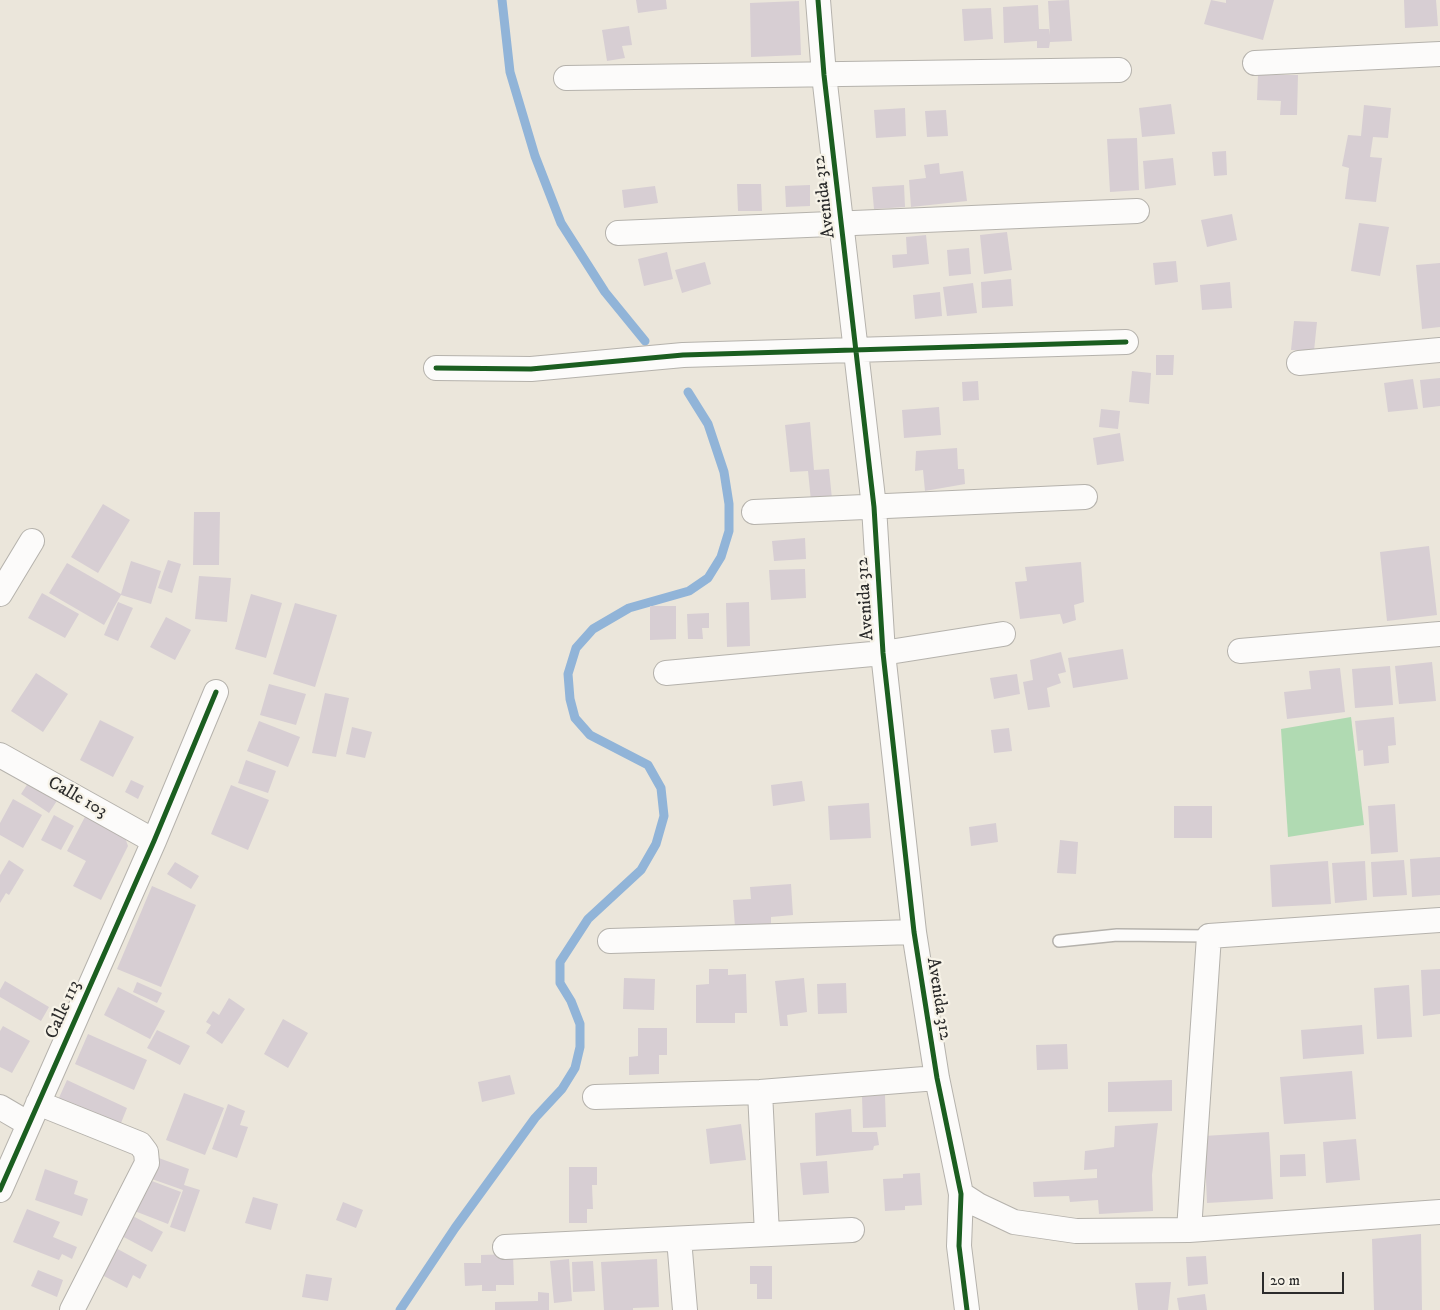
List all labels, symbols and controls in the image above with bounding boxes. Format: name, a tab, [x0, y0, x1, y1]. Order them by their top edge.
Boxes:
street label: Avenida 312	[809, 154, 841, 240]
street label: Avenida 312	[852, 557, 880, 641]
street label: Calle 103	[44, 773, 110, 823]
street label: Avenida 312	[921, 956, 955, 1042]
street label: Calle 113	[42, 977, 86, 1043]
scale bar	[1265, 1262, 1348, 1294]
text: 20 m	[1270, 1271, 1300, 1290]

